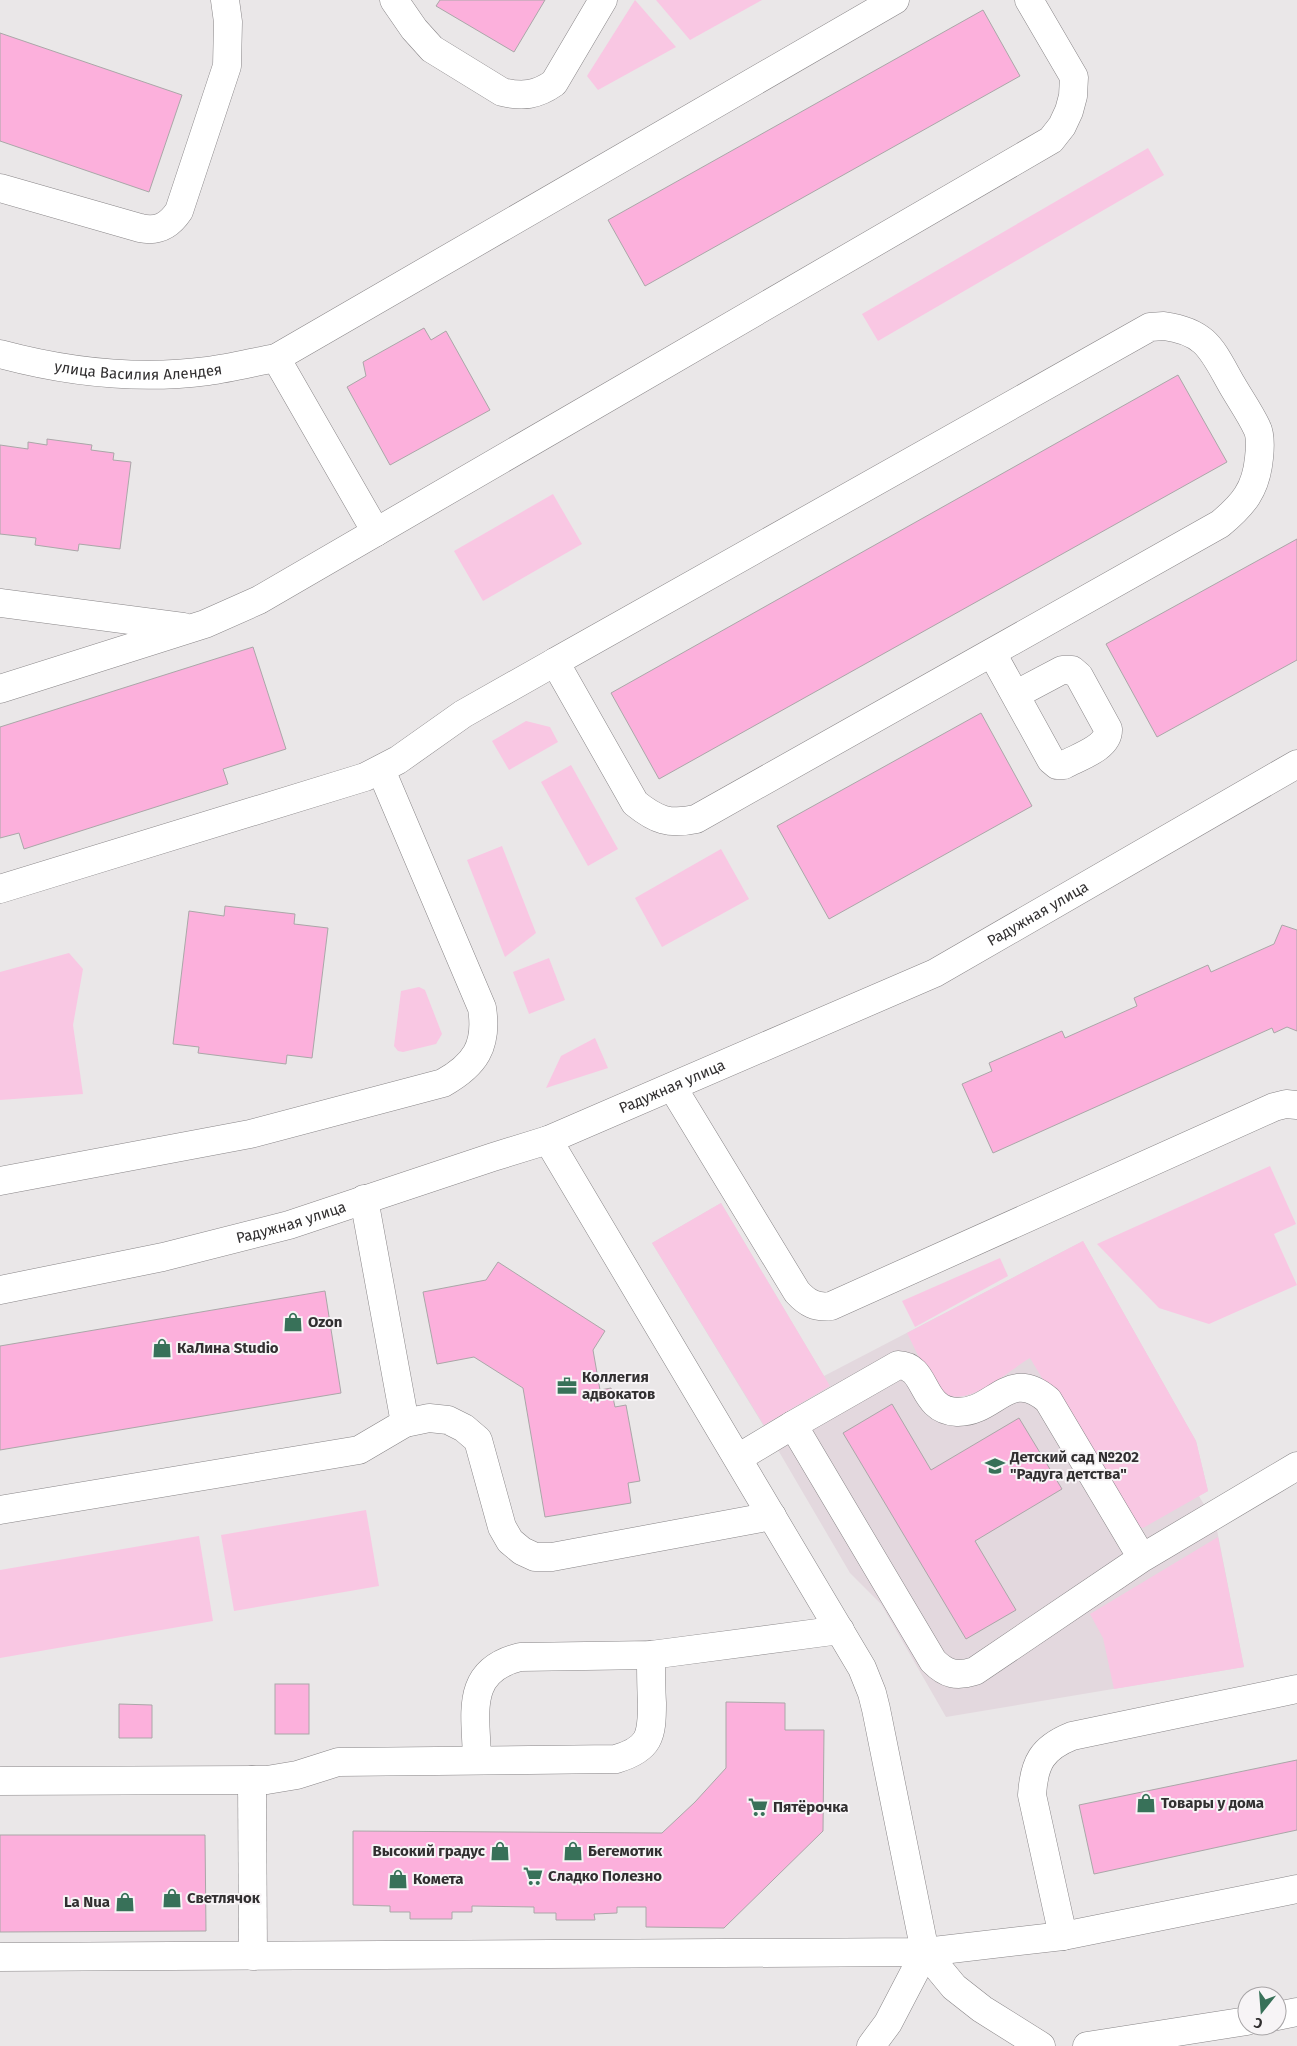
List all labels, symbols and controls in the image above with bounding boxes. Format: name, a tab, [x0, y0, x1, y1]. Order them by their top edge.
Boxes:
street label: улица Василия Алендея	[53, 357, 223, 384]
street label: Радужная улица	[984, 877, 1091, 950]
street label: Радужная улица	[616, 1056, 728, 1117]
street label: Радужная улица	[234, 1198, 348, 1247]
shop icon: Ozon	[282, 1311, 304, 1333]
place label: Ozon	[308, 1313, 342, 1331]
shop icon: КаЛина Studio	[151, 1337, 173, 1359]
place label: КаЛина Studio	[177, 1339, 279, 1357]
place label: Коллегия адвокатов	[582, 1368, 655, 1403]
office icon: Коллегия адвокатов	[556, 1375, 578, 1397]
place label: Детский сад №202 "Радуга детства"	[1009, 1448, 1139, 1483]
school or university icon: Детский сад №202 "Радуга детства"	[984, 1455, 1006, 1477]
shop icon: Товары у дома	[1135, 1792, 1157, 1814]
place label: Товары у дома	[1161, 1794, 1264, 1812]
supermarket icon: Пятёрочка	[747, 1796, 769, 1818]
place label: Пятёрочка	[773, 1798, 849, 1816]
shop icon: Высокий градус	[489, 1840, 511, 1862]
shop icon: Бегемотик	[562, 1840, 584, 1862]
place label: Высокий градус	[372, 1842, 486, 1860]
place label: Бегемотик	[588, 1842, 663, 1860]
supermarket icon: Сладко Полезно	[522, 1865, 544, 1887]
place label: Сладко Полезно	[548, 1867, 662, 1885]
shop icon: Комета	[387, 1868, 409, 1890]
place label: Комета	[413, 1870, 464, 1888]
shop icon: Светлячок	[161, 1887, 183, 1909]
place label: Светлячок	[187, 1889, 261, 1907]
shop icon: La Nua	[114, 1891, 136, 1913]
place label: La Nua	[64, 1893, 110, 1911]
north arrow	[1237, 1986, 1287, 2036]
text: С	[1252, 2014, 1265, 2032]

